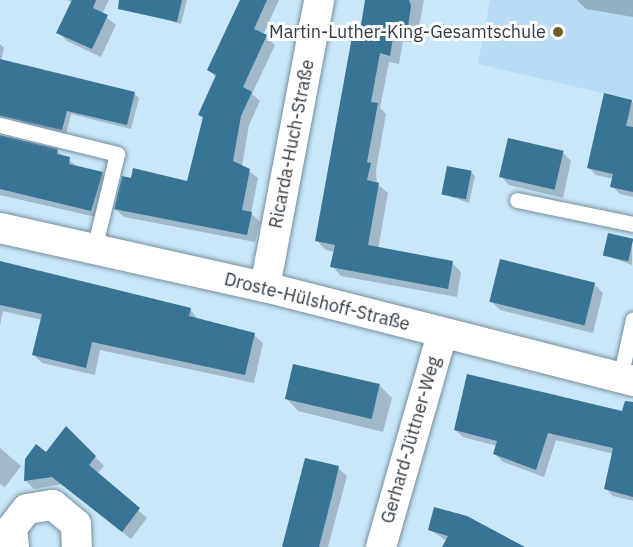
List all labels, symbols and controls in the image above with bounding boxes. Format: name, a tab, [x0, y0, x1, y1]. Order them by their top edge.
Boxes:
place label: Martin-Luther-King-Gesamtschule	[269, 21, 546, 43]
marker: Martin-Luther-King-Gesamtschule	[551, 25, 565, 39]
street label: Ricarda-Huch-Straße	[265, 58, 319, 230]
street label: Droste-Hülshoff-Straße	[222, 268, 412, 336]
street label: Gerhard-Jüttner-Weg	[377, 354, 445, 526]

